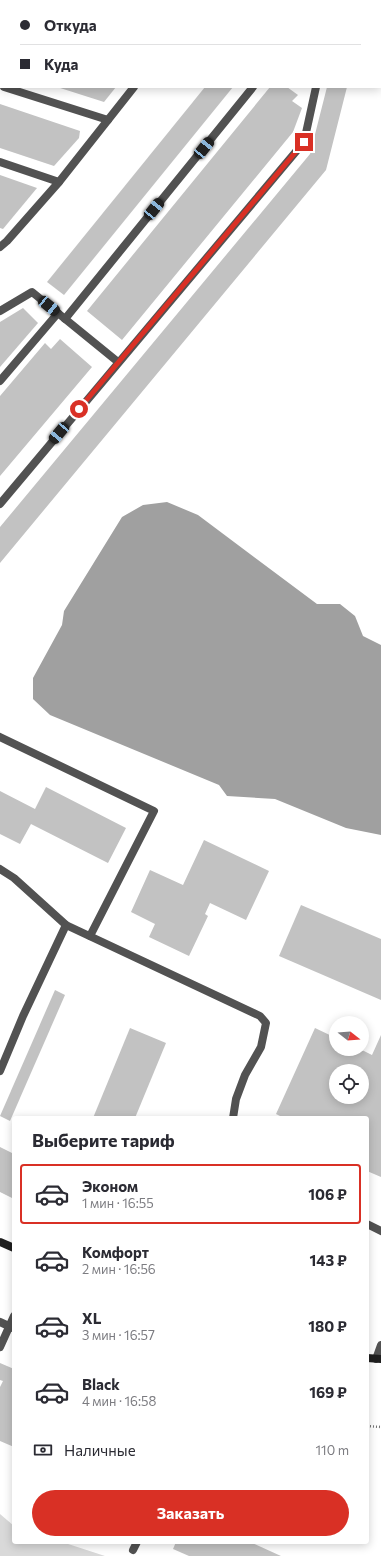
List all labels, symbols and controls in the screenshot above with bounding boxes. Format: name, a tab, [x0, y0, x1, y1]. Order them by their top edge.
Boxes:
text: Откуда	[44, 16, 97, 34]
text: Куда	[44, 55, 78, 73]
route end	[295, 133, 313, 151]
car	[192, 135, 216, 161]
car	[142, 196, 166, 222]
car	[36, 294, 62, 318]
route start	[70, 400, 88, 418]
car	[47, 420, 71, 446]
north arrow	[329, 1016, 369, 1056]
map controls	[329, 1016, 369, 1104]
button: locate	[329, 1064, 369, 1104]
text: Выберите тариф	[32, 1129, 175, 1151]
icon: car	[34, 1176, 70, 1212]
text: Эконом	[82, 1177, 138, 1195]
text: 106 ₽	[308, 1185, 347, 1203]
text: 1 мин · 16:55	[82, 1195, 154, 1211]
icon: car	[34, 1242, 70, 1278]
text: Комфорт	[82, 1243, 149, 1261]
text: 143 ₽	[310, 1251, 347, 1269]
text: 2 мин · 16:56	[82, 1261, 156, 1277]
icon: car	[34, 1308, 70, 1344]
text: XL	[82, 1309, 101, 1327]
text: 180 ₽	[308, 1317, 347, 1335]
text: 3 мин · 16:57	[82, 1327, 155, 1343]
icon: car	[34, 1374, 70, 1410]
text: Black	[82, 1375, 120, 1393]
text: 169 ₽	[309, 1383, 347, 1401]
text: 4 мин · 16:58	[82, 1393, 156, 1409]
icon: cash	[32, 1439, 54, 1461]
text: Наличные	[64, 1441, 136, 1459]
text: 110 m	[316, 1442, 349, 1458]
button: Заказать	[32, 1490, 349, 1536]

